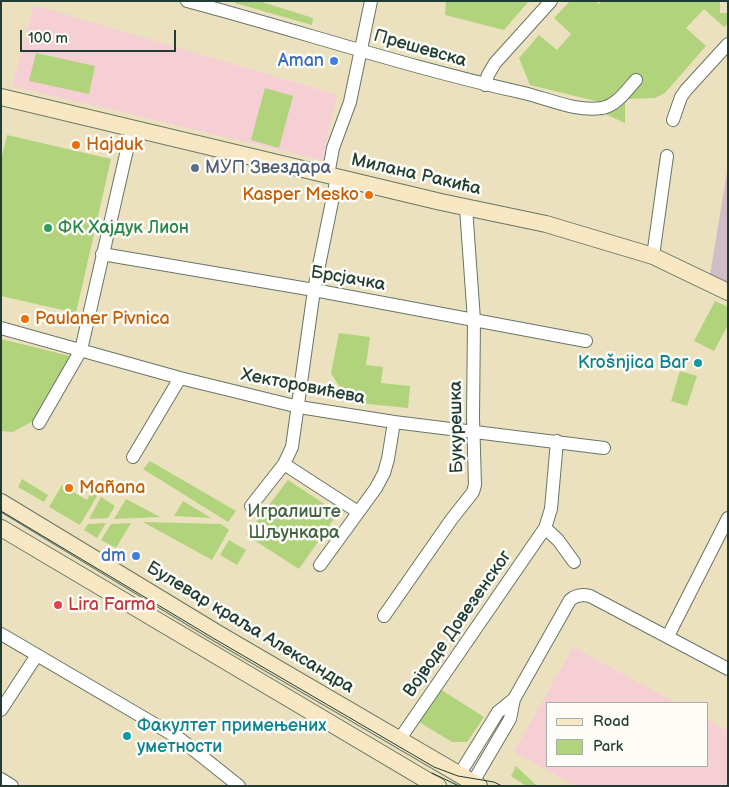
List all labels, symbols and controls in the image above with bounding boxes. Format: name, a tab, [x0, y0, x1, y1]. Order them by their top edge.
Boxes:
scale bar	[22, 20, 179, 52]
street label: Прешевска	[371, 25, 469, 73]
text: 100 m	[28, 29, 68, 48]
place label: Aman	[278, 50, 324, 72]
marker: Aman	[328, 55, 340, 67]
place label: Hajduk	[86, 134, 143, 156]
marker: Hajduk	[70, 139, 82, 151]
street label: Милана Ракића	[349, 150, 483, 200]
place label: МУП Звездара	[205, 157, 331, 179]
marker: МУП Звездара	[189, 162, 201, 174]
place label: Kasper Mesko	[242, 184, 359, 206]
marker: Kasper Mesko	[363, 189, 375, 201]
place label: ФК Хајдук Лион	[58, 217, 189, 239]
marker: ФК Хајдук Лион	[42, 222, 54, 234]
street label: Брсјачка	[309, 262, 387, 296]
place label: Paulaner Pivnica	[35, 308, 170, 330]
marker: Paulaner Pivnica	[19, 313, 31, 325]
place label: Krošnjica Bar	[578, 352, 688, 374]
marker: Krošnjica Bar	[692, 357, 704, 369]
street label: Хекторовићева	[239, 364, 367, 410]
street label: Букурешка	[445, 381, 469, 473]
place label: Mañana	[79, 477, 145, 499]
marker: Mañana	[63, 482, 75, 494]
park label: Игралиште Шљункара	[247, 501, 341, 544]
place label: dm	[101, 545, 126, 567]
street label: Војводе Довезенског	[399, 546, 517, 702]
marker: dm	[130, 550, 142, 562]
street label: Булевар краља Александра	[142, 557, 358, 699]
place label: Lira Farma	[68, 594, 156, 616]
marker: Lira Farma	[52, 599, 64, 611]
legend	[546, 702, 709, 767]
text: Road	[593, 712, 629, 731]
place label: Факултет примењених уметности	[137, 715, 326, 758]
marker: Факултет примењених уметности	[121, 730, 133, 742]
text: Park	[593, 737, 623, 756]

